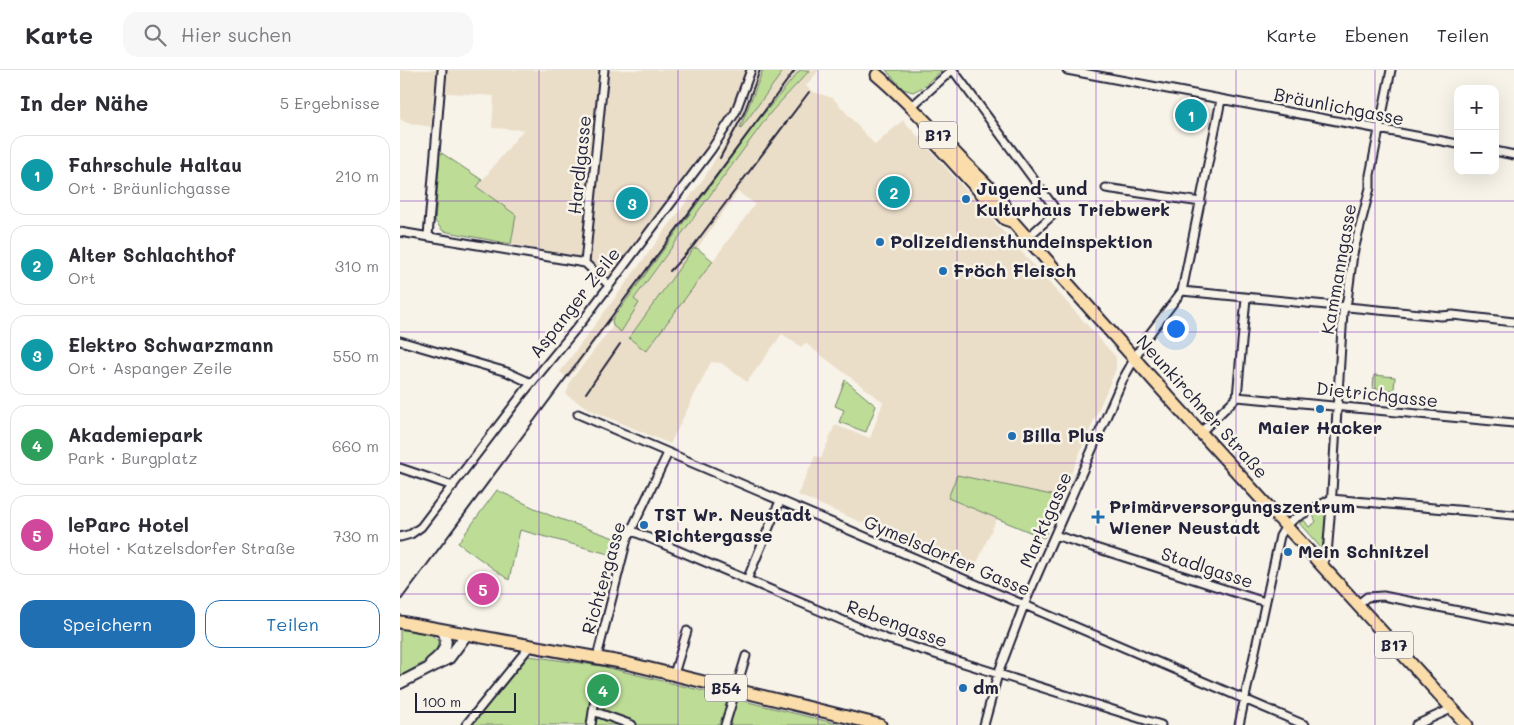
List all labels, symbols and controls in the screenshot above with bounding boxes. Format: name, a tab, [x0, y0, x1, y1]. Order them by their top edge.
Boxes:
search box	[123, 12, 473, 57]
text: Karte	[25, 19, 93, 50]
icon: search	[141, 21, 169, 49]
text: Hier suchen	[181, 22, 292, 47]
text: Karte	[1266, 23, 1317, 47]
text: Ebenen	[1345, 23, 1409, 47]
text: Teilen	[1437, 23, 1489, 47]
street label: Bräunlichgasse	[1272, 82, 1406, 130]
map controls	[1454, 85, 1499, 175]
button: +	[1454, 85, 1499, 130]
text: In der Nähe	[20, 89, 148, 116]
text: 5 Ergebnisse	[280, 92, 380, 113]
pin: 1	[1175, 96, 1207, 134]
street label: Hardlgasse	[562, 114, 596, 216]
road number: B17	[919, 122, 957, 148]
button: −	[1454, 130, 1499, 175]
text: Fahrschule Haltau	[68, 152, 242, 177]
text: 1	[33, 165, 41, 186]
text: 210 m	[335, 165, 379, 186]
pin: 2	[878, 173, 910, 211]
place label: Jugend- und Kulturhaus Triebwerk	[976, 176, 1170, 221]
text: Ort · Bräunlichgasse	[68, 177, 231, 198]
pin: 3	[616, 184, 648, 222]
marker: Jugend- und Kulturhaus Triebwerk	[960, 193, 972, 205]
street label: Kammanngasse	[1315, 202, 1361, 336]
place label: Polizeidiensthundeinspektion	[890, 229, 1153, 253]
marker: Polizeidiensthundeinspektion	[874, 236, 886, 248]
text: Alter Schlachthof	[68, 242, 236, 267]
street label: Aspanger Zeile	[523, 242, 625, 363]
text: 2	[33, 255, 41, 276]
text: 310 m	[335, 255, 379, 276]
place label: Fröch Fleisch	[953, 258, 1076, 282]
marker: Fröch Fleisch	[937, 265, 949, 277]
text: Ort	[68, 267, 96, 288]
your location	[1163, 316, 1189, 342]
street label: Neunkirchner Straße	[1132, 329, 1274, 483]
text: Elektro Schwarzmann	[68, 332, 273, 357]
text: 3	[32, 345, 42, 366]
text: 550 m	[333, 345, 379, 366]
text: Ort · Aspanger Zeile	[68, 357, 232, 378]
street label: Dietrichgasse	[1315, 376, 1439, 412]
marker: Maier Hacker	[1314, 403, 1326, 415]
place label: Maier Hacker	[1258, 415, 1382, 439]
text: Akademiepark	[68, 422, 203, 447]
place label: Billa Plus	[1022, 423, 1104, 447]
marker: Billa Plus	[1006, 430, 1018, 442]
text: 4	[32, 435, 42, 456]
text: 660 m	[332, 435, 379, 456]
text: Park · Burgplatz	[68, 447, 197, 468]
street label: Marktgasse	[1013, 468, 1077, 571]
place label: Primärversorgungszentrum Wiener Neustadt	[1109, 494, 1355, 539]
place label: TST Wr. Neustadt Richtergasse	[654, 502, 812, 547]
street label: Gymelsdorfer Gasse	[860, 509, 1034, 601]
marker: Primärversorgungszentrum Wiener Neustadt	[1091, 510, 1105, 524]
text: leParc Hotel	[68, 512, 189, 537]
street label: Richtergasse	[575, 519, 631, 637]
marker: TST Wr. Neustadt Richtergasse	[638, 519, 650, 531]
text: 5	[32, 525, 42, 546]
text: 730 m	[333, 525, 379, 546]
text: Hotel · Katzelsdorfer Straße	[68, 537, 295, 558]
place label: Mein Schnitzel	[1298, 539, 1429, 563]
street label: Stadlgasse	[1158, 541, 1256, 593]
marker: Mein Schnitzel	[1282, 546, 1294, 558]
pin: 5	[467, 570, 499, 608]
street label: Rebengasse	[844, 594, 951, 652]
button: Speichern	[20, 600, 195, 648]
button: Teilen	[205, 600, 380, 648]
road number: B17	[1375, 632, 1413, 658]
pin: 4	[587, 671, 619, 709]
road number: B54	[705, 674, 747, 702]
place label: dm	[973, 675, 999, 699]
marker: dm	[957, 682, 969, 694]
scale bar	[415, 690, 516, 713]
text: 100 m	[422, 692, 461, 711]

